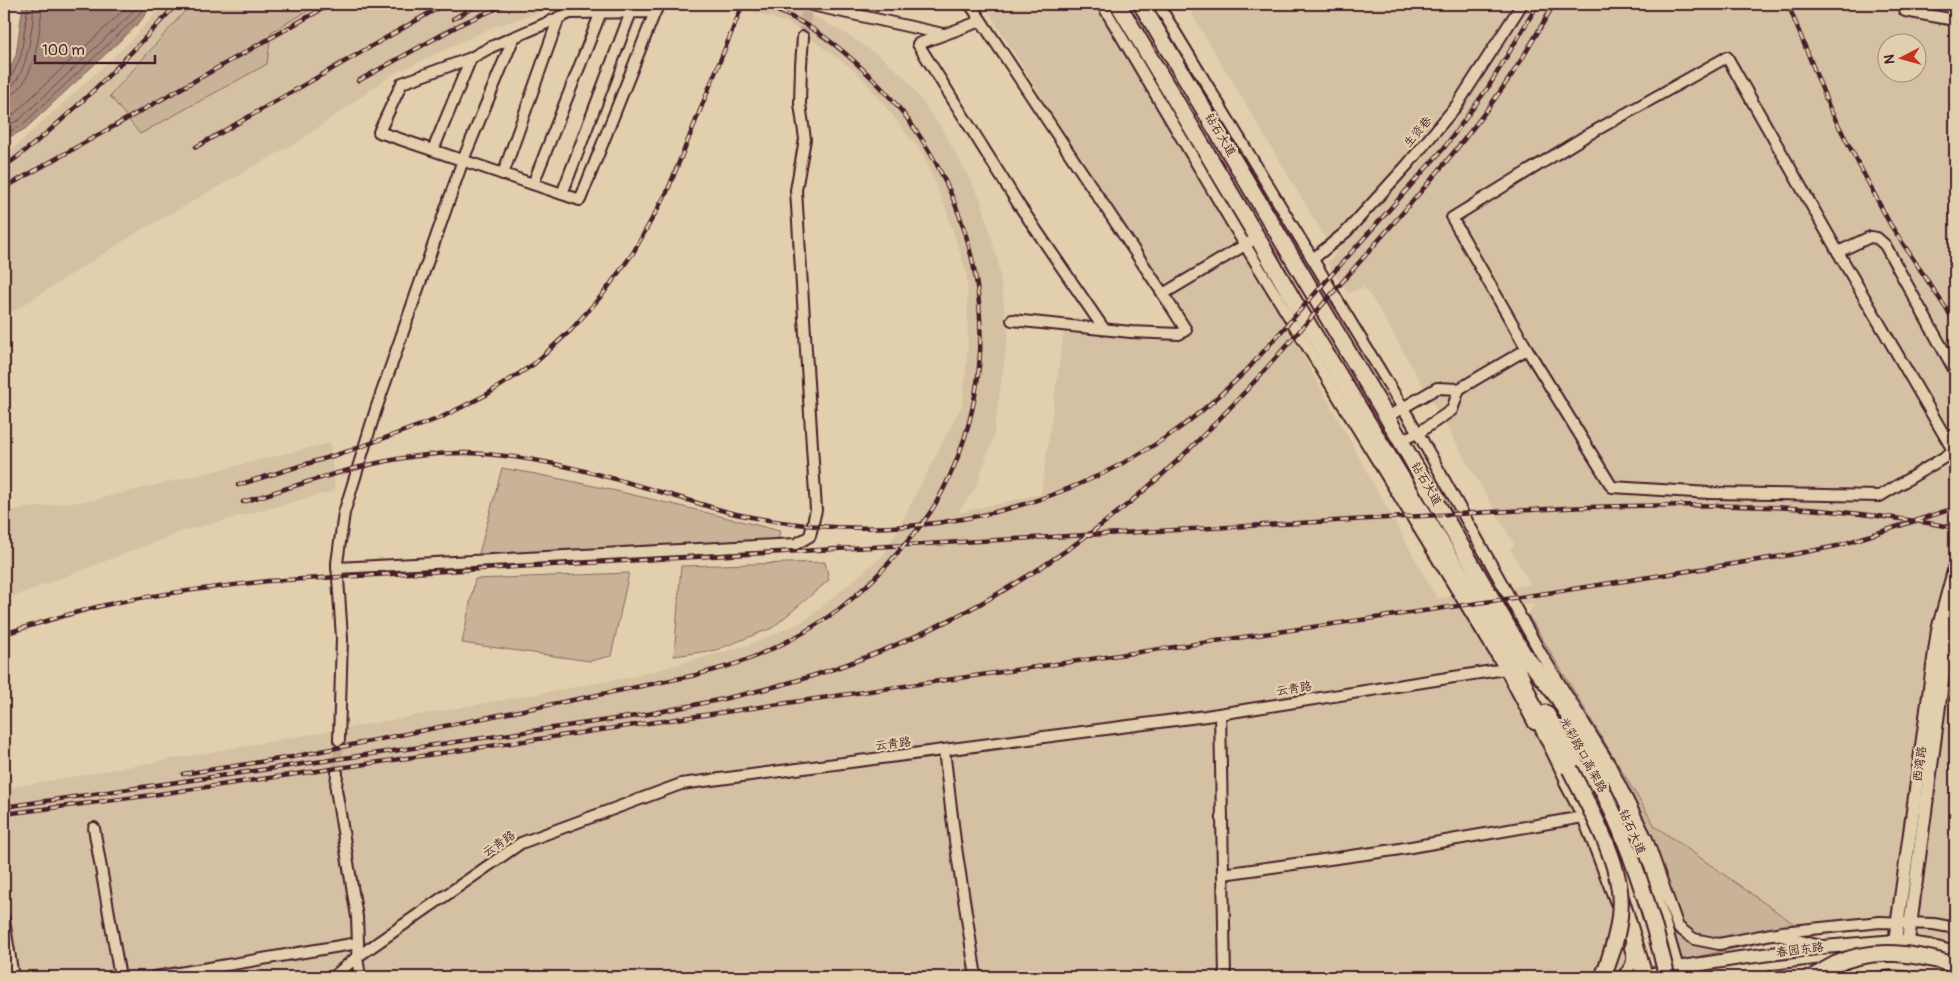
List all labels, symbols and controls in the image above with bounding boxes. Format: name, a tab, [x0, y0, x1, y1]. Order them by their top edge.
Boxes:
scale bar	[35, 32, 155, 64]
north arrow	[1876, 32, 1926, 82]
text: 100 m	[42, 41, 85, 60]
text: N	[1881, 54, 1899, 65]
street label: 钻石大道	[1201, 111, 1239, 159]
street label: 生资巷	[1401, 113, 1435, 151]
street label: 钻石大道	[1408, 459, 1444, 509]
street label: 云青路	[1275, 679, 1313, 699]
street label: 光彩路口高架路	[1556, 715, 1610, 795]
street label: 云青路	[874, 734, 912, 754]
street label: 西湾路	[1910, 745, 1930, 783]
street label: 钻石大道	[1615, 807, 1649, 857]
street label: 云青路	[480, 828, 518, 860]
street label: 春园东路	[1775, 940, 1825, 960]

